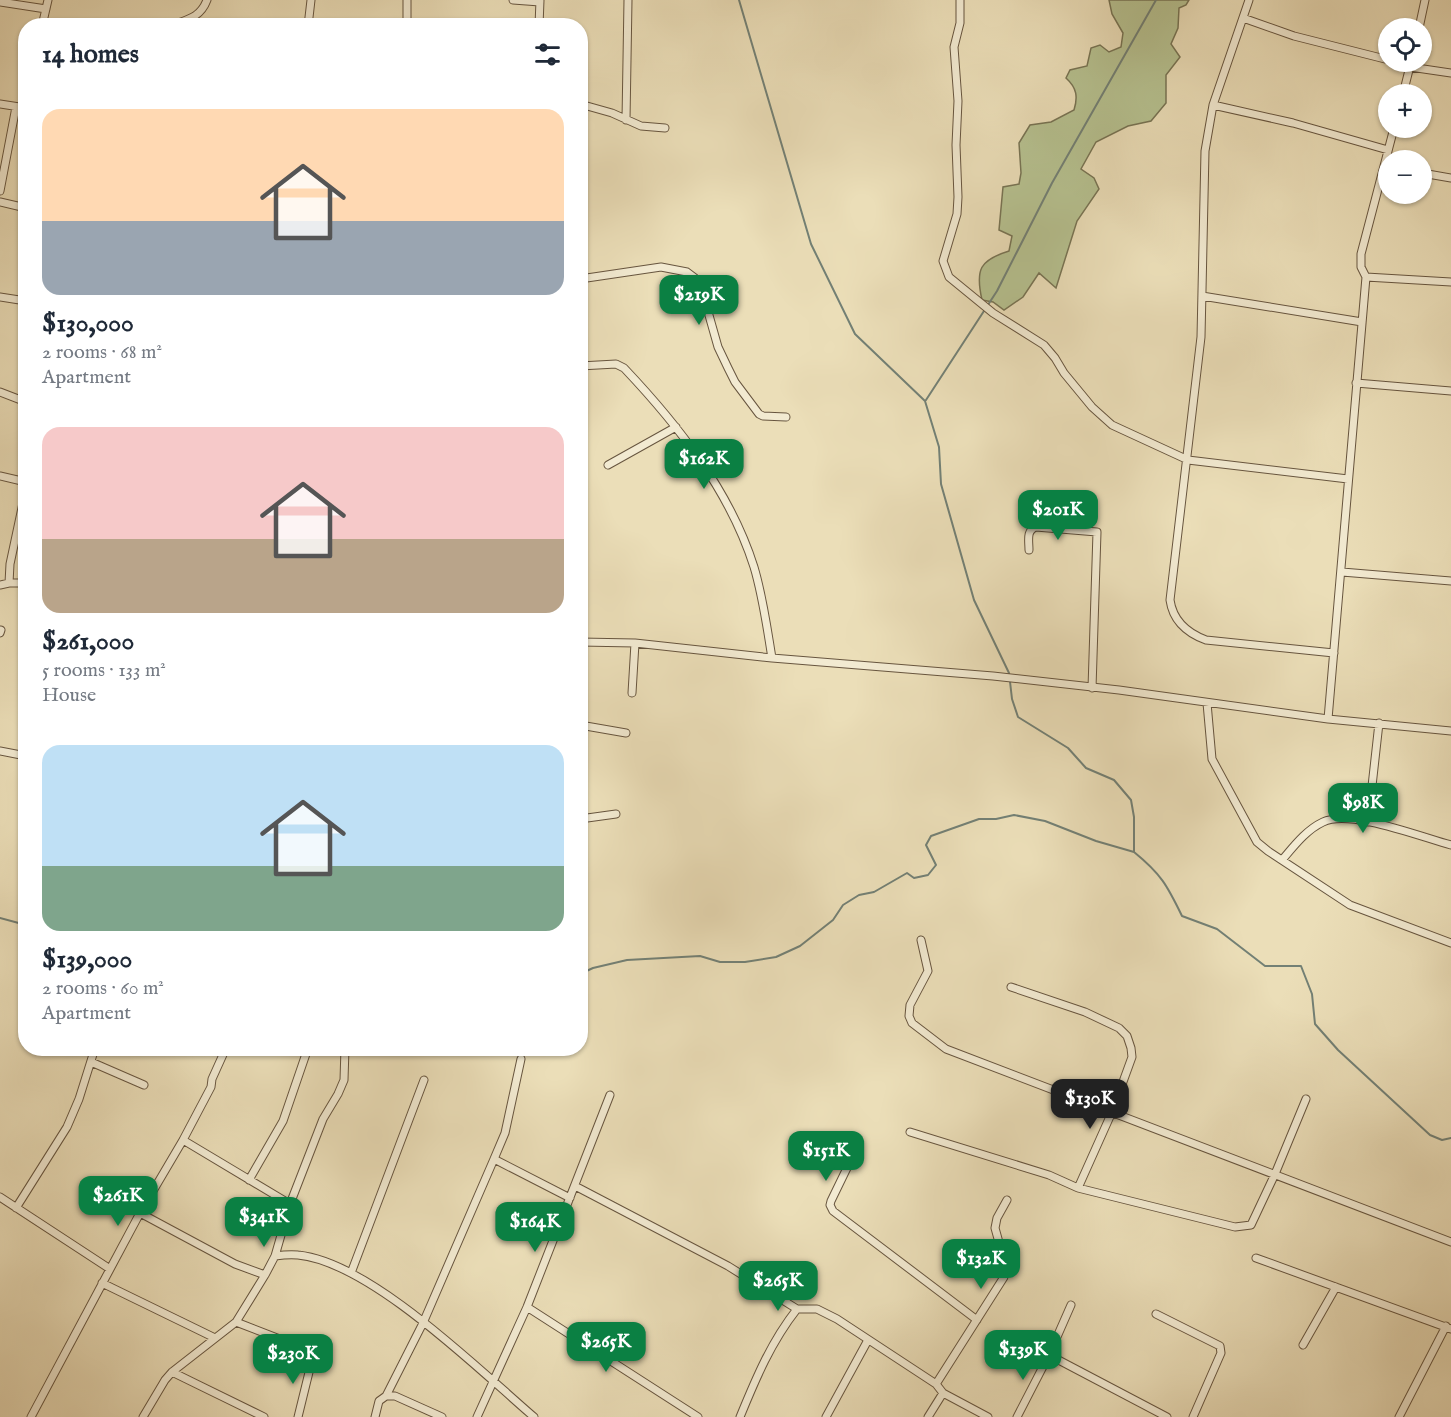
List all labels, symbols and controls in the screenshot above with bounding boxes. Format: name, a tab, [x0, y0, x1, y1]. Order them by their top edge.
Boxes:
map controls	[1378, 18, 1432, 204]
button: locate	[1378, 18, 1432, 72]
text: 14 homes	[42, 38, 139, 71]
icon: filters	[531, 38, 564, 71]
button: +	[1378, 84, 1432, 138]
icon: home	[249, 148, 357, 256]
button: −	[1378, 150, 1432, 204]
pin: $219K	[657, 275, 741, 326]
text: $219K	[673, 282, 725, 307]
text: $130,000	[42, 307, 134, 340]
text: 2 rooms · 68 m²	[42, 340, 162, 365]
text: Apartment	[42, 365, 131, 390]
pin: $162K	[662, 439, 746, 490]
text: $162K	[679, 446, 729, 471]
icon: home	[249, 466, 357, 574]
pin: $201K	[1016, 490, 1100, 541]
text: $201K	[1032, 497, 1084, 522]
text: $261,000	[42, 625, 134, 658]
text: 5 rooms · 133 m²	[42, 658, 166, 683]
text: House	[42, 683, 96, 708]
pin: $98K	[1327, 783, 1399, 834]
icon: home	[249, 784, 357, 892]
text: $98K	[1342, 790, 1384, 815]
text: $139,000	[42, 943, 132, 976]
text: 2 rooms · 60 m²	[42, 976, 164, 1001]
text: Apartment	[42, 1001, 131, 1026]
pin: $130K	[1048, 1079, 1132, 1130]
text: $130K	[1065, 1086, 1115, 1111]
pin: $151K	[784, 1131, 868, 1182]
text: $151K	[802, 1138, 850, 1163]
pin: $261K	[76, 1176, 160, 1227]
text: $261K	[93, 1183, 143, 1208]
pin: $341K	[222, 1197, 306, 1248]
pin: $164K	[493, 1202, 577, 1253]
text: $341K	[239, 1204, 289, 1229]
text: $164K	[509, 1209, 561, 1234]
pin: $132K	[939, 1239, 1023, 1290]
text: $132K	[956, 1246, 1006, 1271]
pin: $265K	[736, 1261, 820, 1312]
text: $265K	[753, 1268, 803, 1293]
pin: $265K	[564, 1322, 648, 1373]
text: $265K	[581, 1329, 631, 1354]
pin: $139K	[981, 1330, 1065, 1381]
pin: $230K	[251, 1334, 335, 1385]
text: $139K	[998, 1337, 1048, 1362]
text: $230K	[267, 1341, 319, 1366]

